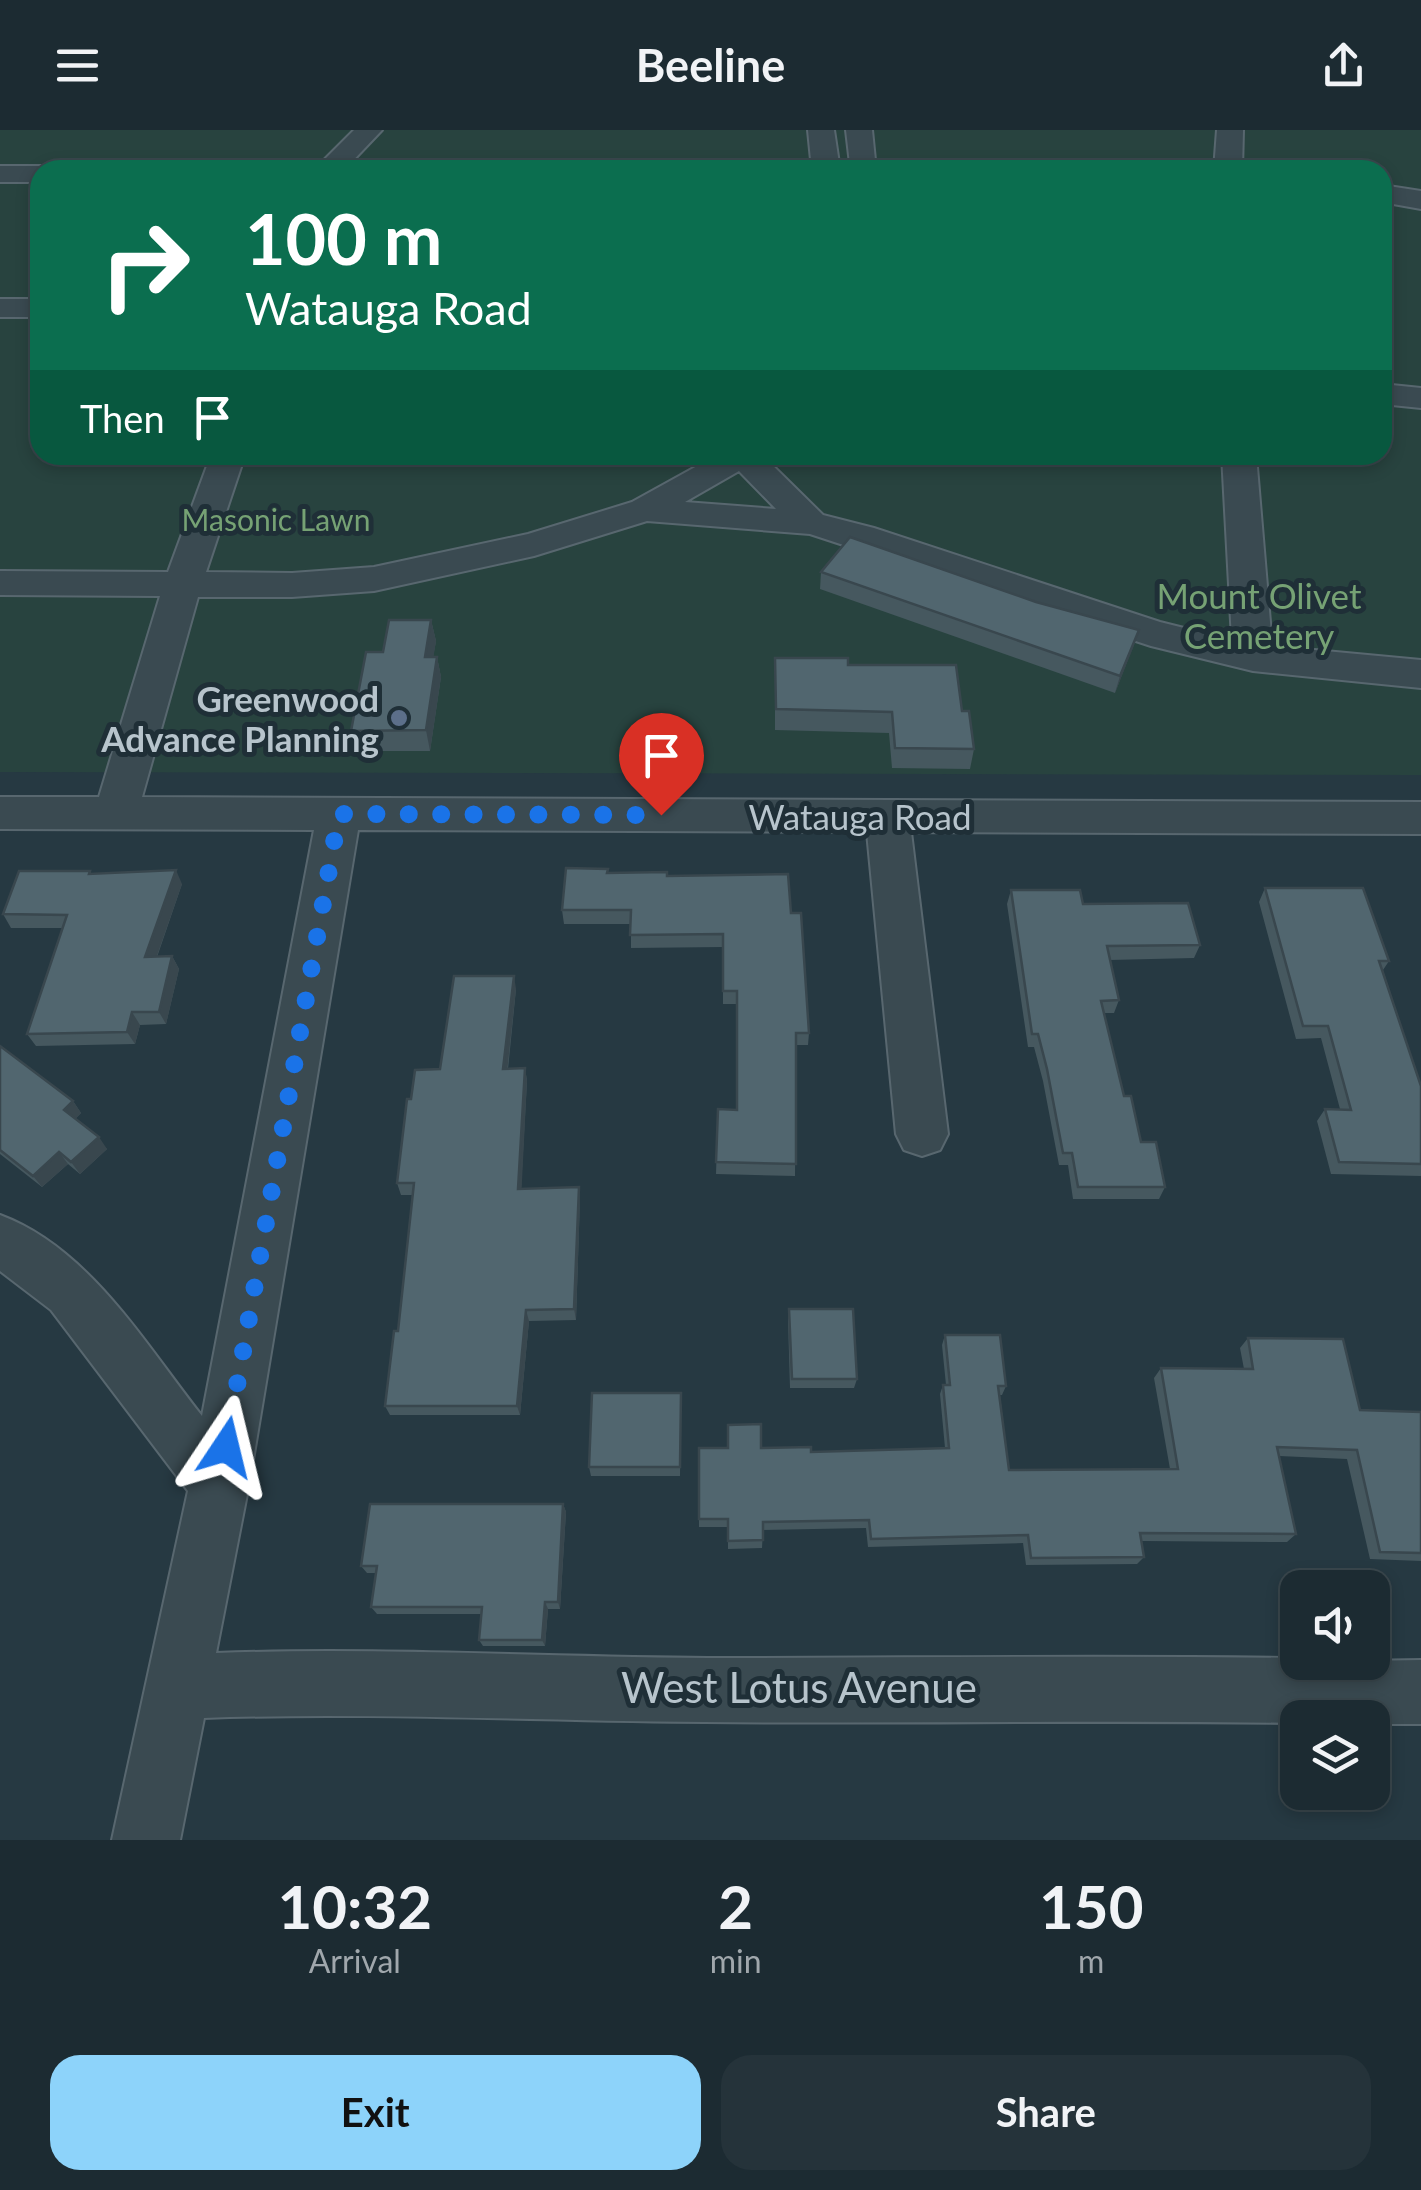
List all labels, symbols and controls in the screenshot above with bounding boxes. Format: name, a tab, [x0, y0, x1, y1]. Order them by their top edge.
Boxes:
icon: menu	[50, 38, 105, 93]
text: Beeline	[636, 38, 785, 92]
icon: share	[1316, 38, 1371, 93]
text: 100 m	[245, 196, 442, 280]
icon: right	[80, 200, 210, 330]
text: Watauga Road	[245, 281, 532, 335]
icon: arrive	[185, 390, 240, 445]
text: Then	[80, 395, 165, 441]
park label: Masonic Lawn	[182, 501, 370, 537]
park label: Mount Olivet Cemetery	[1157, 574, 1362, 656]
place label: Greenwood Advance Planning	[100, 677, 379, 759]
marker: Greenwood Advance Planning	[388, 707, 410, 729]
pin	[619, 713, 704, 816]
icon: arrive	[634, 728, 689, 783]
street label: Watauga Road	[748, 795, 972, 837]
position arrow	[174, 1395, 278, 1499]
map controls	[1280, 1570, 1390, 1810]
button: sound	[1280, 1570, 1390, 1680]
street label: West Lotus Avenue	[621, 1662, 977, 1712]
button: layers	[1280, 1700, 1390, 1810]
text: 10:32	[278, 1870, 432, 1942]
text: 2	[718, 1870, 753, 1942]
text: 150	[1039, 1870, 1143, 1942]
text: Arrival	[309, 1941, 401, 1980]
text: min	[710, 1941, 762, 1980]
text: m	[1078, 1941, 1104, 1980]
button: Exit	[50, 2055, 701, 2170]
button: Share	[721, 2055, 1371, 2170]

